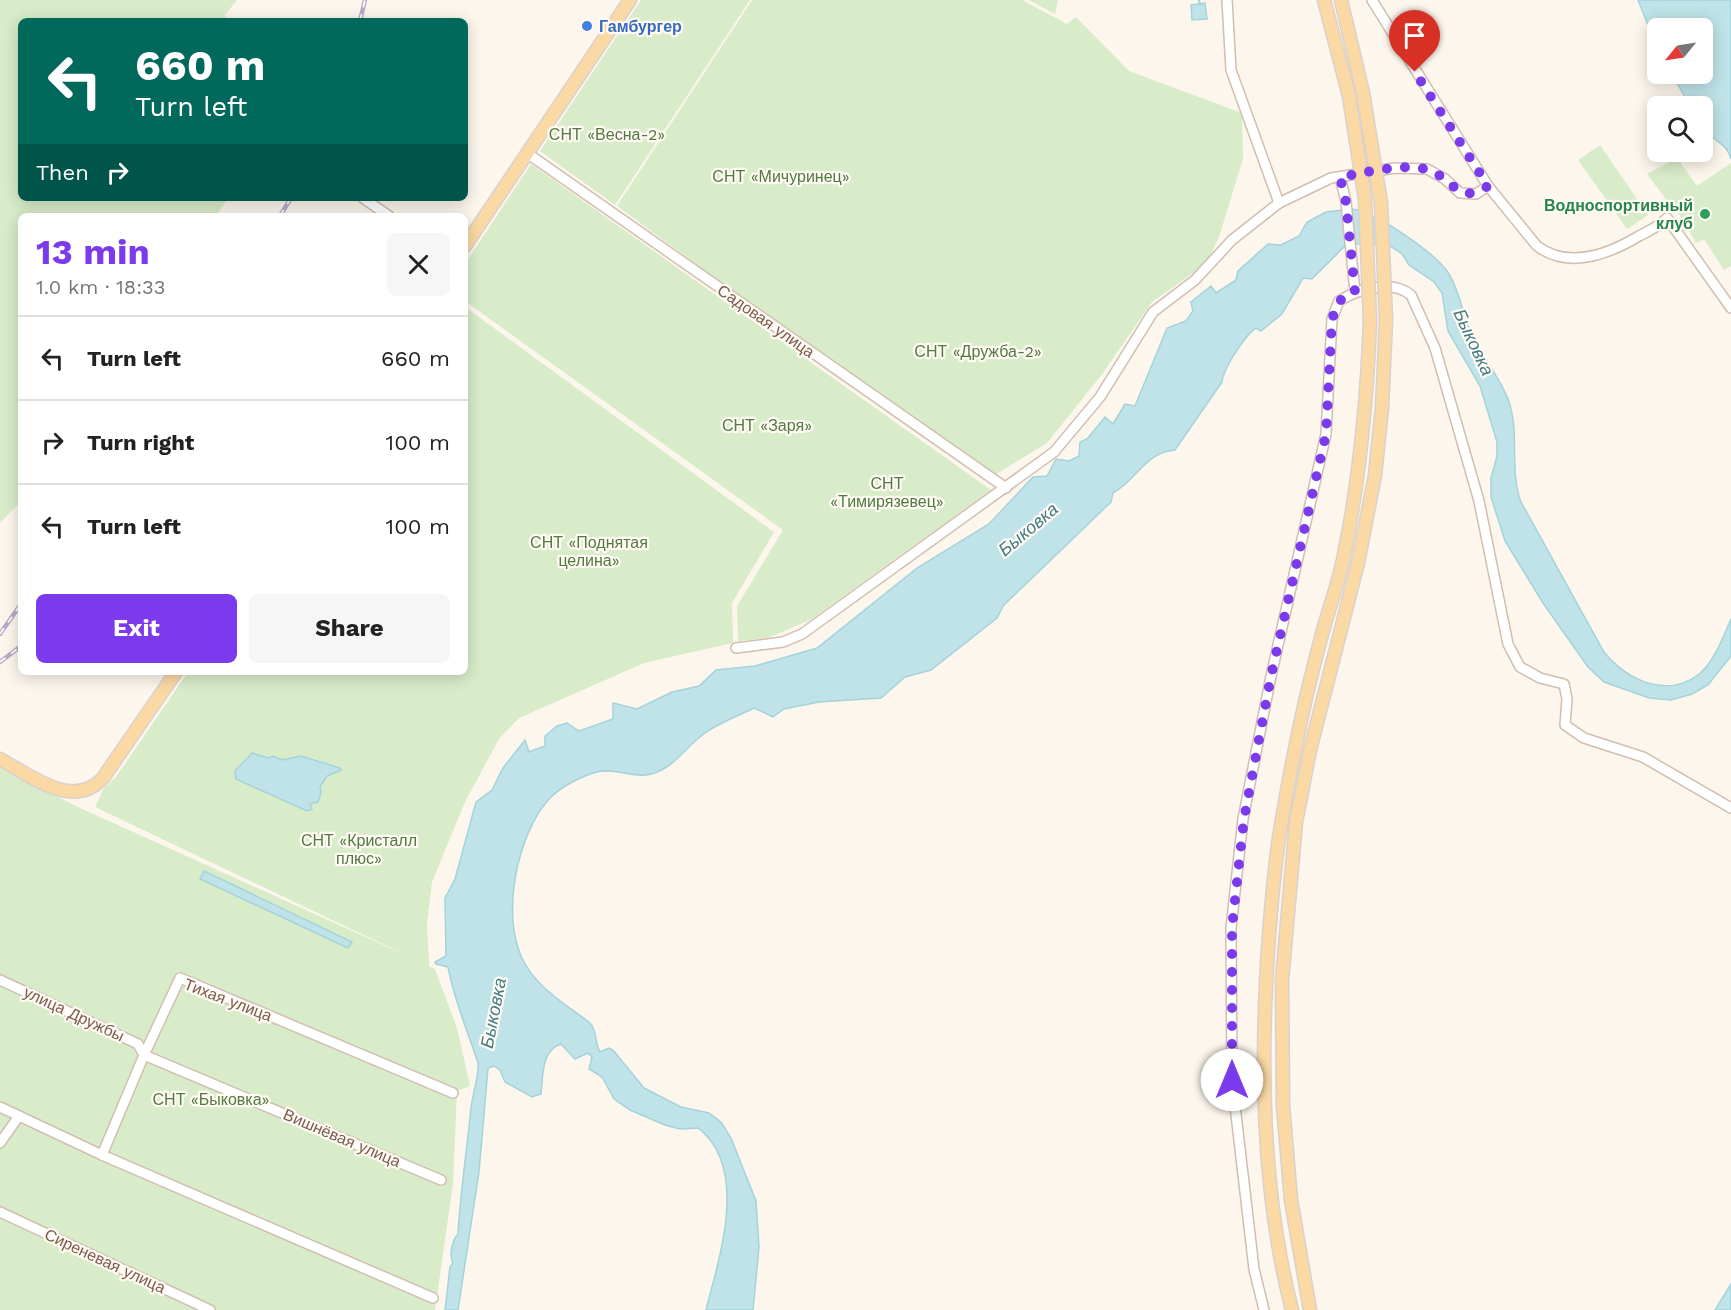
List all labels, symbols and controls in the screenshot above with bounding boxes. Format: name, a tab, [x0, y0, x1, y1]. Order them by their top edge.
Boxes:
pin	[1389, 10, 1440, 72]
place label: Гамбургер	[599, 17, 682, 36]
north arrow	[1647, 18, 1713, 84]
map controls	[1647, 18, 1713, 162]
marker: Гамбургер	[580, 19, 594, 33]
icon: arrive	[1398, 19, 1431, 52]
text: 660 m	[135, 41, 265, 90]
icon: left	[36, 42, 114, 120]
text: Turn left	[135, 91, 247, 123]
button: search	[1647, 96, 1713, 162]
park label: СНТ «Весна-2»	[549, 125, 665, 144]
icon: right	[101, 156, 134, 189]
text: Then	[36, 160, 89, 185]
park label: СНТ «Мичуринец»	[712, 167, 850, 186]
place label: Водноспортивный клуб	[1544, 196, 1693, 233]
marker: Водноспортивный клуб	[1698, 207, 1712, 221]
text: 13 min	[36, 231, 150, 273]
button: close	[387, 233, 450, 296]
text: 1.0 km · 18:33	[36, 275, 165, 299]
street label: Садовая улица	[714, 280, 818, 362]
water label: Быковка	[1449, 305, 1499, 379]
icon: left	[36, 342, 69, 375]
park label: СНТ «Дружба-2»	[914, 342, 1042, 361]
text: Turn left	[87, 346, 181, 371]
text: 660 m	[381, 346, 450, 371]
park label: СНТ «Заря»	[722, 416, 812, 435]
icon: right	[36, 426, 69, 459]
text: Turn right	[87, 430, 194, 455]
text: 100 m	[386, 430, 450, 455]
park label: СНТ «Тимирязевец»	[830, 474, 944, 511]
water label: Быковка	[994, 498, 1062, 560]
icon: left	[36, 510, 69, 543]
text: Turn left	[87, 514, 181, 539]
text: 100 m	[386, 514, 450, 539]
park label: СНТ «Поднятая целина»	[530, 533, 648, 570]
button: Exit	[36, 594, 237, 663]
button: Share	[249, 594, 450, 663]
park label: СНТ «Кристалл плюс»	[301, 831, 417, 868]
street label: Тихая улица	[181, 974, 275, 1026]
water label: Быковка	[476, 976, 510, 1050]
street label: улица Дружбы	[21, 982, 127, 1046]
position arrow	[1200, 1048, 1264, 1112]
park label: СНТ «Быковка»	[153, 1090, 270, 1109]
street label: Вишнёвая улица	[281, 1105, 404, 1171]
street label: Сиреневая улица	[41, 1225, 169, 1297]

